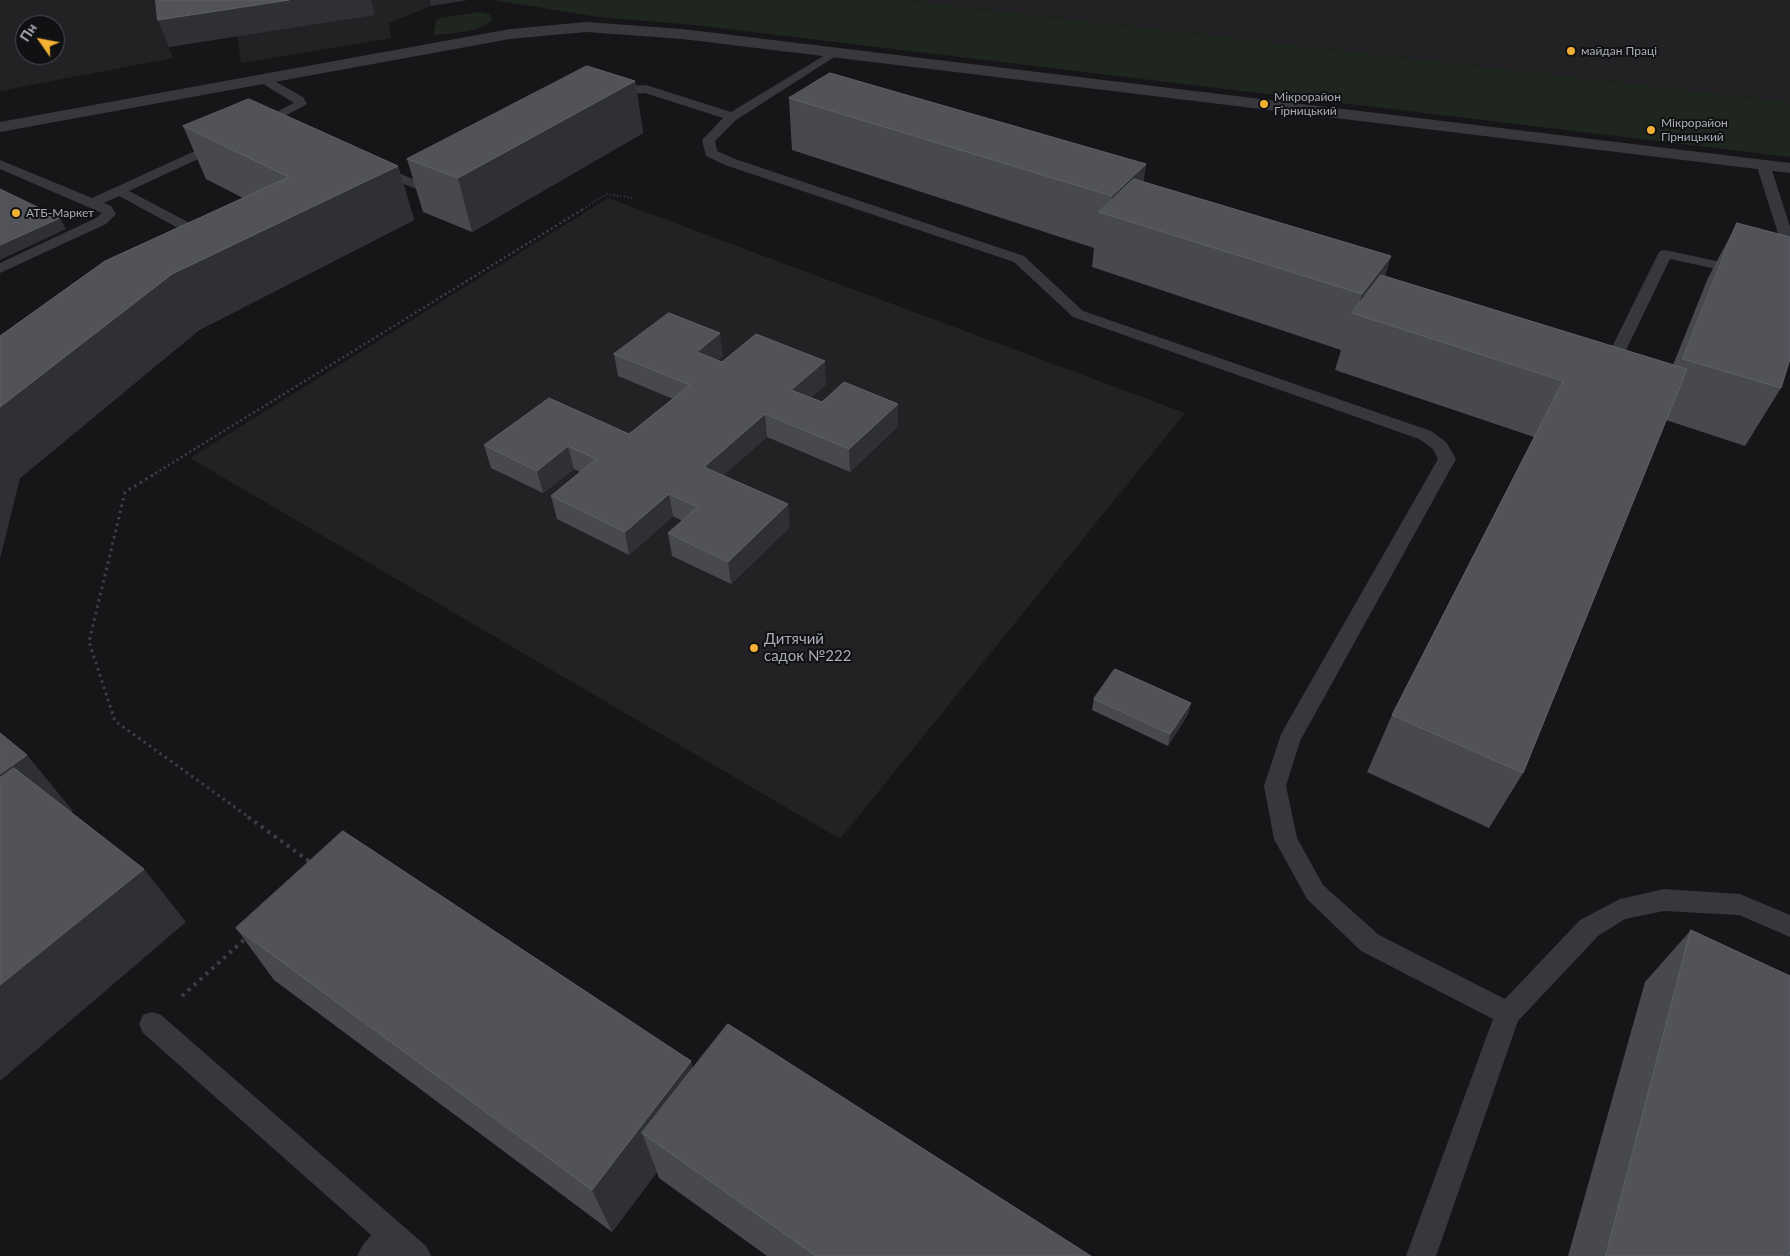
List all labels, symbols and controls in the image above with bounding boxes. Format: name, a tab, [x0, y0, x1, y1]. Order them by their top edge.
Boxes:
north arrow	[15, 15, 65, 65]
text: Пн	[16, 20, 40, 44]
place label: майдан Праці	[1581, 44, 1657, 58]
marker: майдан Праці	[1565, 45, 1577, 57]
place label: Мiкрорайон Гiрницький	[1274, 90, 1341, 118]
marker: Мiкрорайон Гiрницький	[1258, 98, 1270, 110]
place label: Мікрорайон Гірницький	[1661, 116, 1728, 144]
marker: Мікрорайон Гірницький	[1645, 124, 1657, 136]
place label: АТБ-Маркет	[26, 206, 94, 220]
marker: АТБ-Маркет	[10, 207, 22, 219]
place label: Дитячий садок №222	[764, 630, 851, 665]
marker: Дитячий садок №222	[748, 642, 760, 654]

